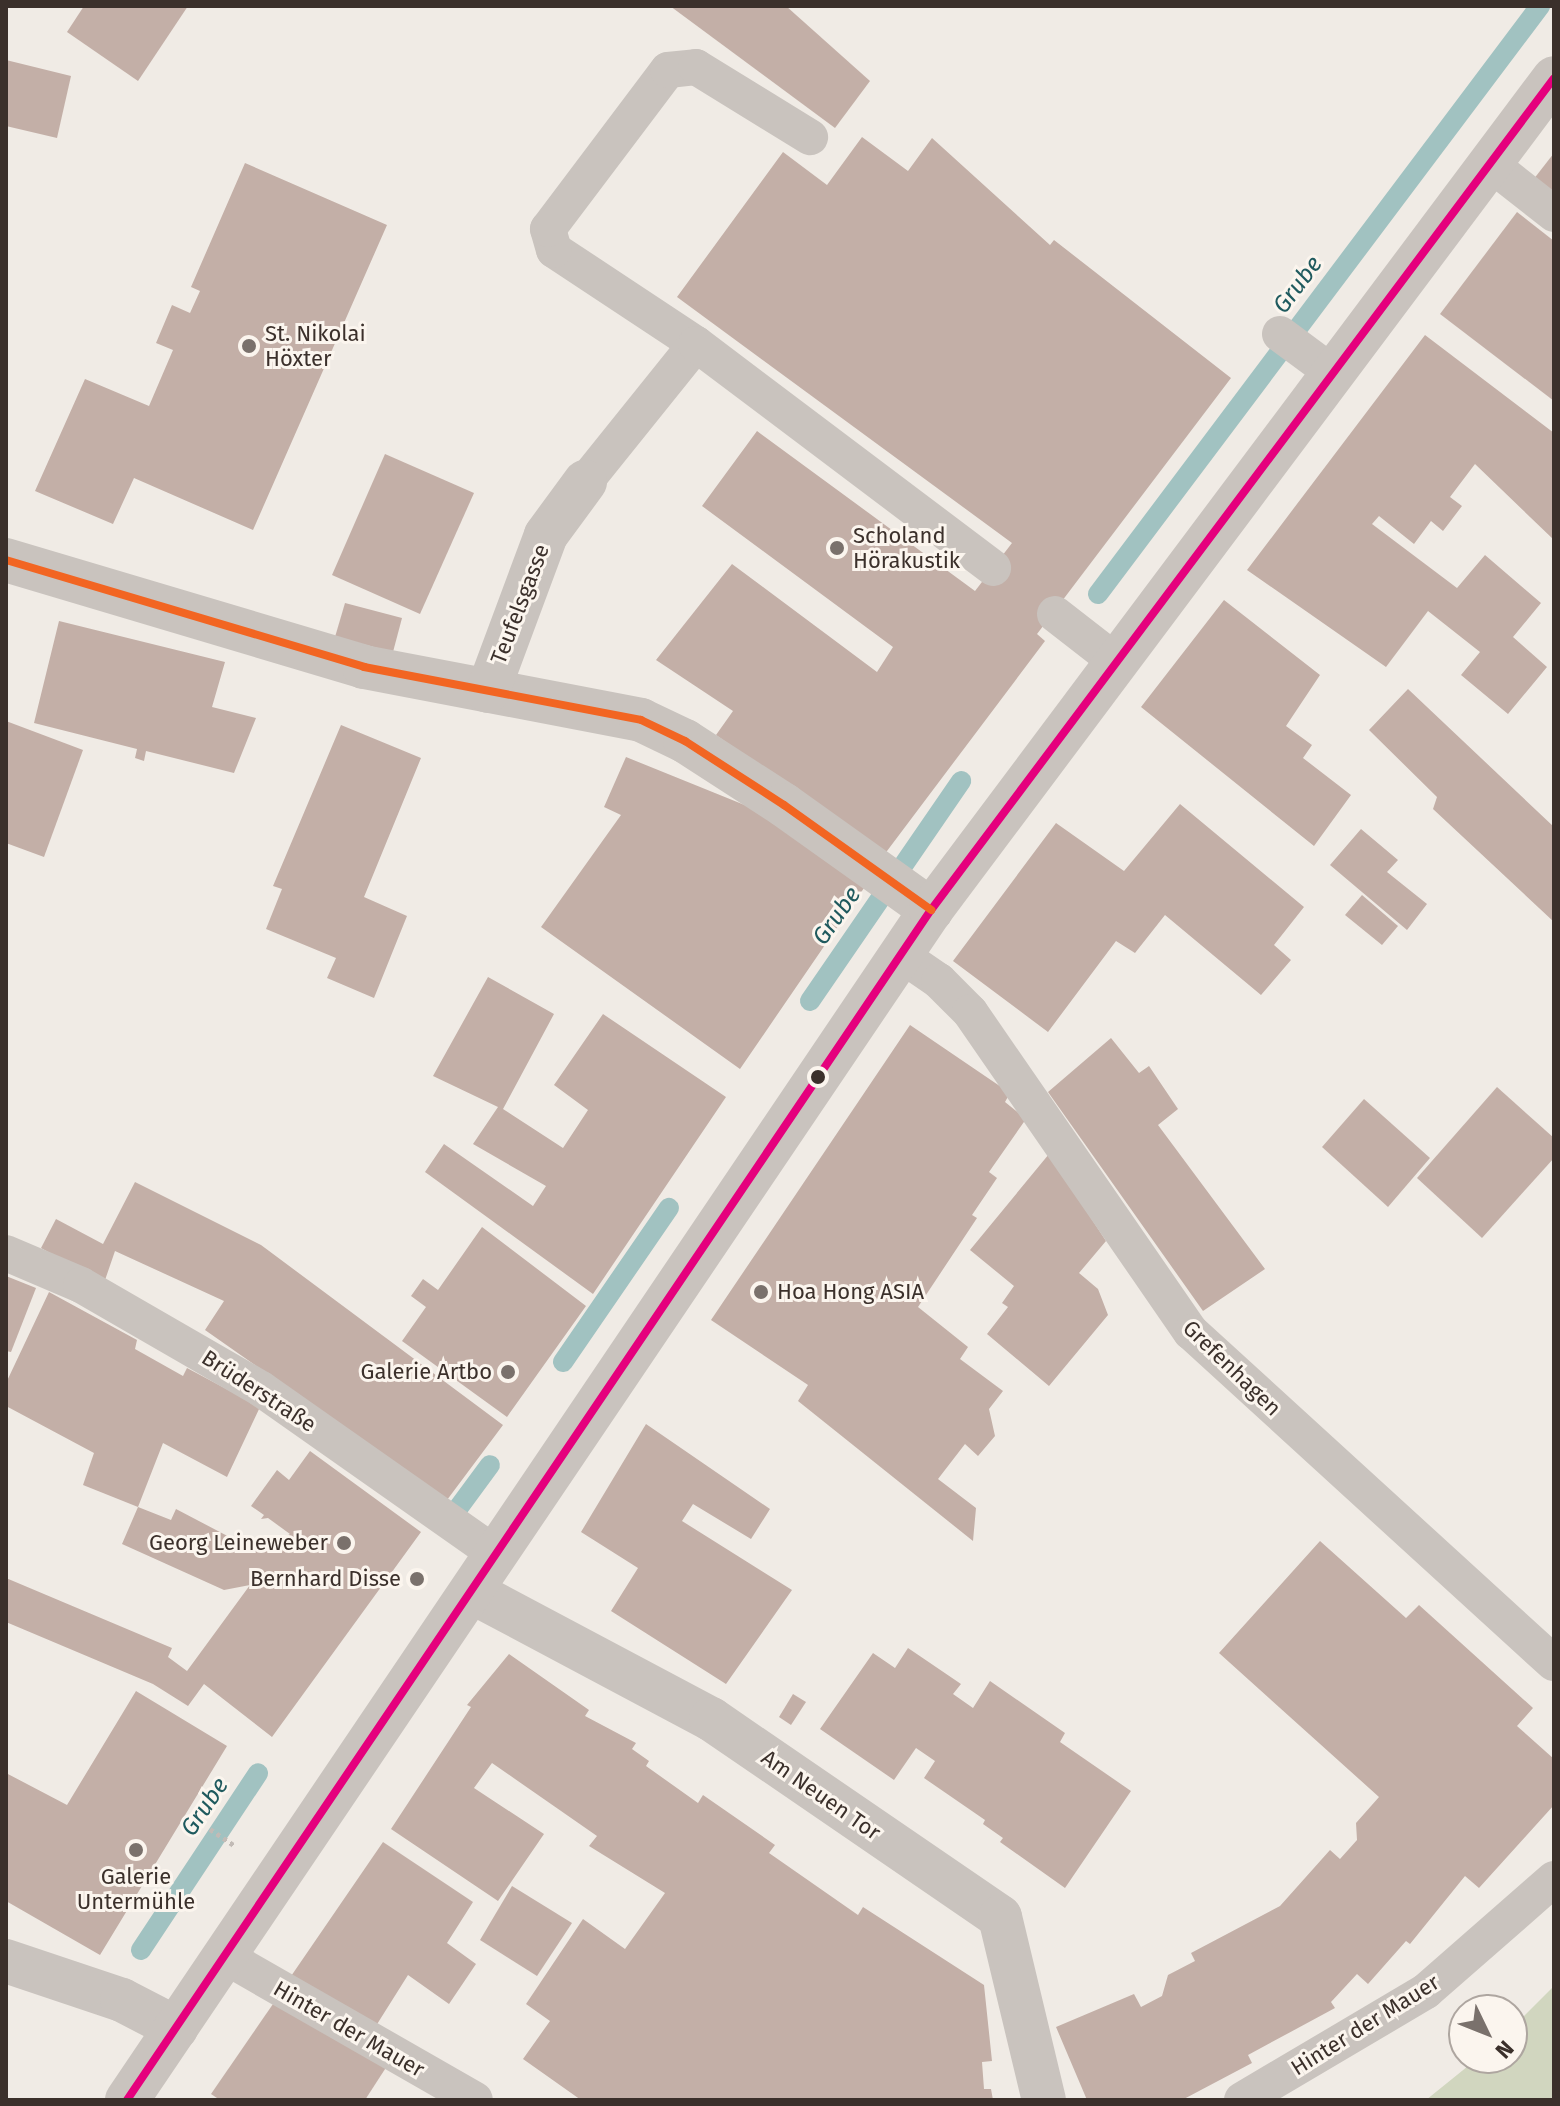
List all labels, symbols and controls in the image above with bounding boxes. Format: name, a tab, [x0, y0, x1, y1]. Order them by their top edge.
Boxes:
water label: Grube	[1267, 251, 1329, 319]
place label: St. Nikolai Höxter	[265, 320, 366, 372]
marker: St. Nikolai Höxter	[240, 337, 258, 355]
place label: Scholand Hörakustik	[853, 522, 960, 574]
marker: Scholand Hörakustik	[828, 539, 846, 557]
street label: Teufelsgasse	[485, 540, 555, 668]
water label: Grube	[807, 881, 867, 951]
unlabelled marker	[810, 1069, 826, 1085]
place label: Hoa Hong ASIA	[777, 1279, 924, 1305]
marker: Hoa Hong ASIA	[752, 1283, 770, 1301]
street label: Grefenhagen	[1177, 1315, 1287, 1421]
street label: Brüderstraße	[197, 1344, 321, 1438]
place label: Galerie Artbo	[361, 1359, 492, 1385]
marker: Galerie Artbo	[499, 1363, 517, 1381]
place label: Georg Leineweber	[149, 1530, 328, 1556]
marker: Georg Leineweber	[335, 1534, 353, 1552]
place label: Bernhard Disse	[250, 1566, 401, 1592]
marker: Bernhard Disse	[408, 1570, 426, 1588]
street label: Am Neuen Tor	[756, 1744, 886, 1846]
water label: Grube	[175, 1772, 235, 1842]
marker: Galerie Untermühle	[127, 1841, 145, 1859]
place label: Galerie Untermühle	[77, 1863, 195, 1914]
street label: Hinter der Mauer	[1286, 1969, 1444, 2081]
street label: Hinter der Mauer	[269, 1975, 429, 2083]
north arrow	[1448, 1994, 1528, 2074]
text: N	[1490, 2035, 1519, 2064]

